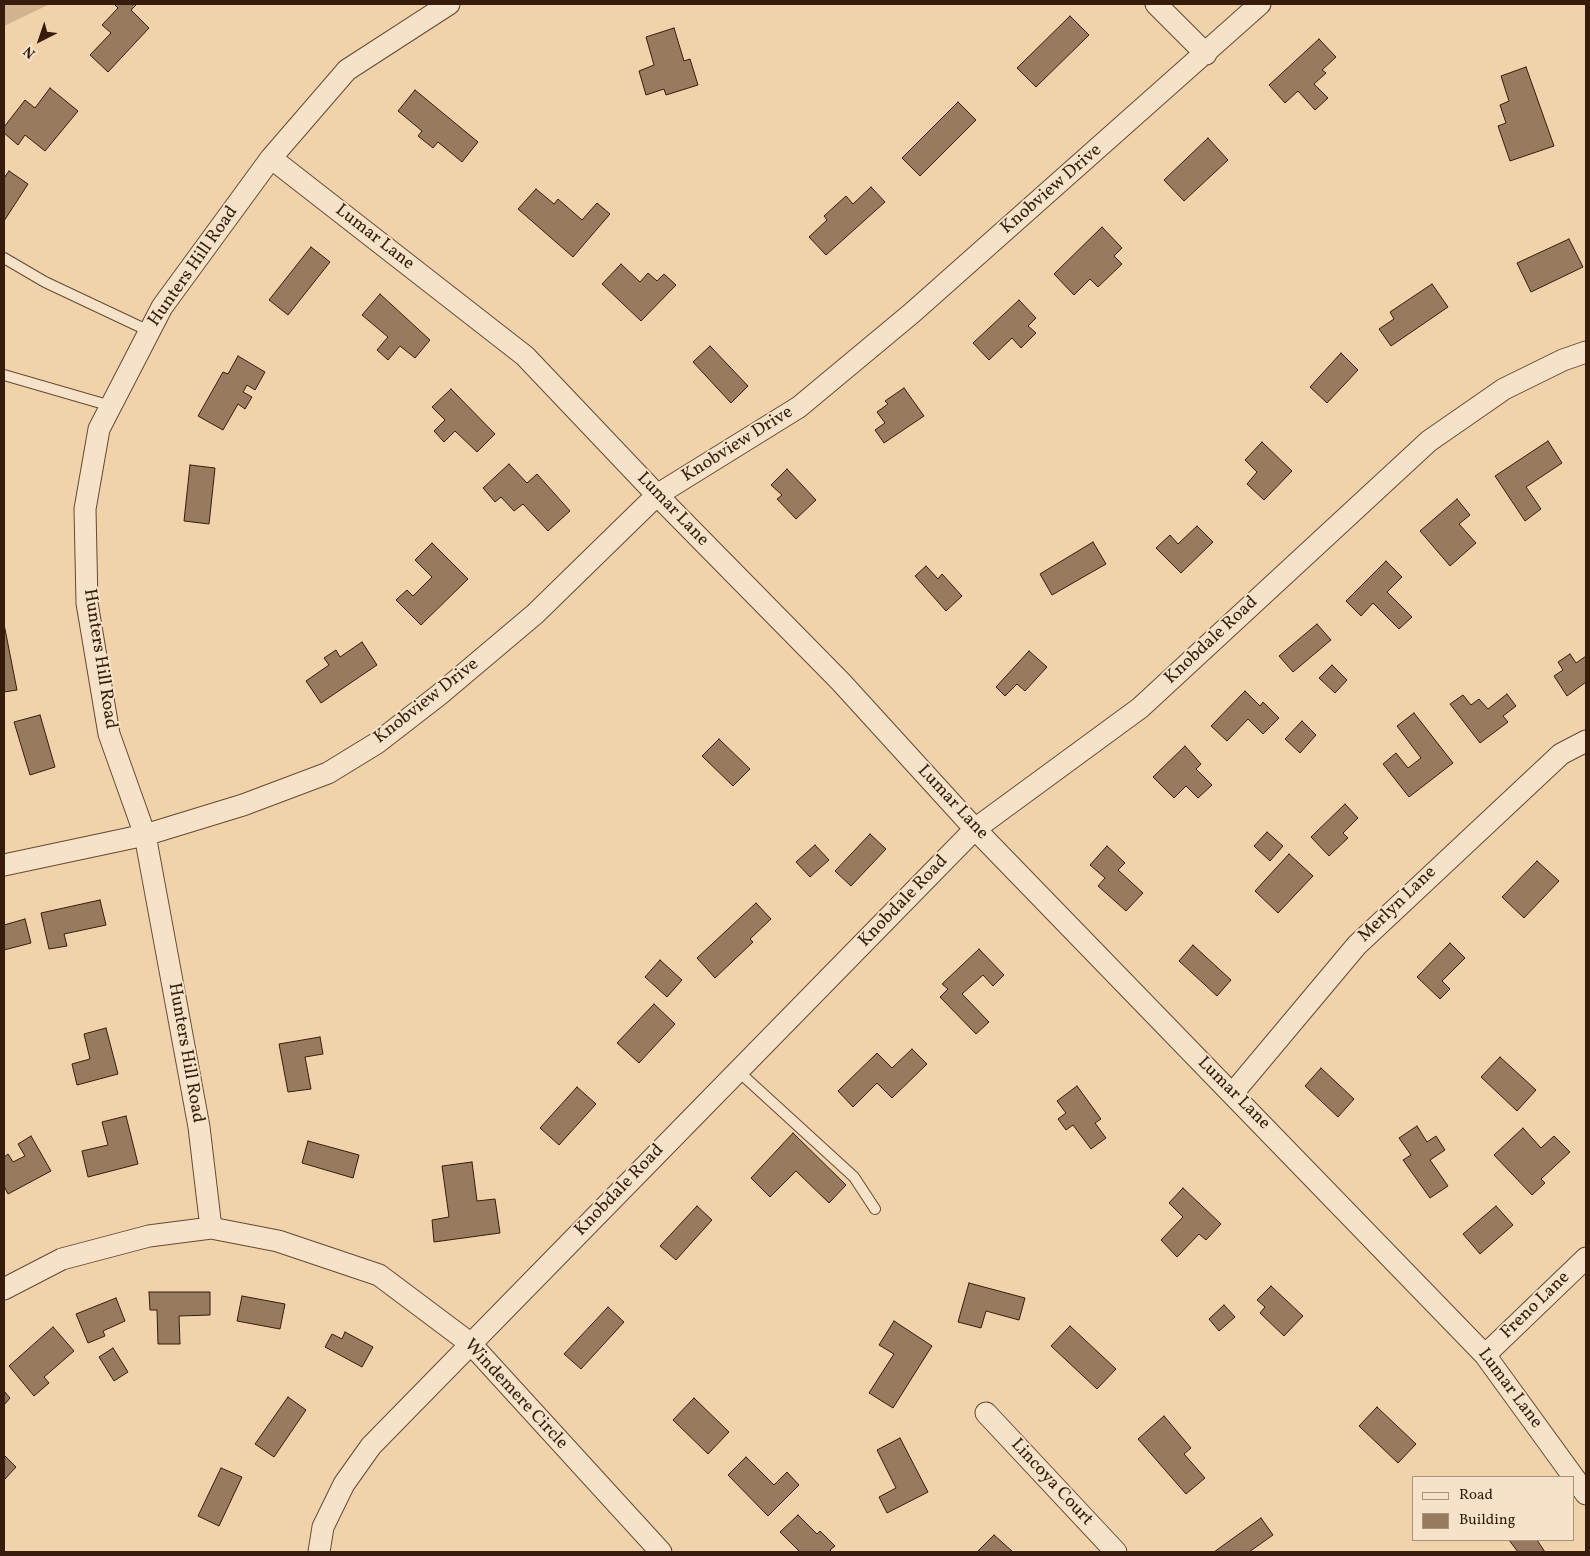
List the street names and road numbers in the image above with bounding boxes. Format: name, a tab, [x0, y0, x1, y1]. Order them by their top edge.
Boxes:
street label: Knobview Drive	[997, 140, 1107, 240]
street label: Lumar Lane	[330, 200, 418, 276]
street label: Hunters Hill Road	[144, 203, 244, 331]
street label: Knobview Drive	[679, 402, 797, 488]
street label: Lumar Lane	[631, 468, 713, 552]
street label: Hunters Hill Road	[77, 587, 121, 731]
street label: Knobdale Road	[1161, 592, 1263, 690]
street label: Knobview Drive	[370, 654, 484, 750]
street label: Lumar Lane	[912, 761, 992, 845]
street label: Knobdale Road	[855, 852, 953, 952]
street label: Merlyn Lane	[1354, 862, 1442, 948]
street label: Hunters Hill Road	[162, 981, 208, 1125]
street label: Lumar Lane	[1192, 1053, 1274, 1135]
street label: Knobdale Road	[571, 1141, 669, 1241]
street label: Freno Lane	[1497, 1268, 1575, 1344]
street label: Windemere Circle	[458, 1335, 572, 1455]
street label: Lumar Lane	[1472, 1345, 1546, 1433]
street label: Lincoya Court	[1005, 1435, 1097, 1531]

